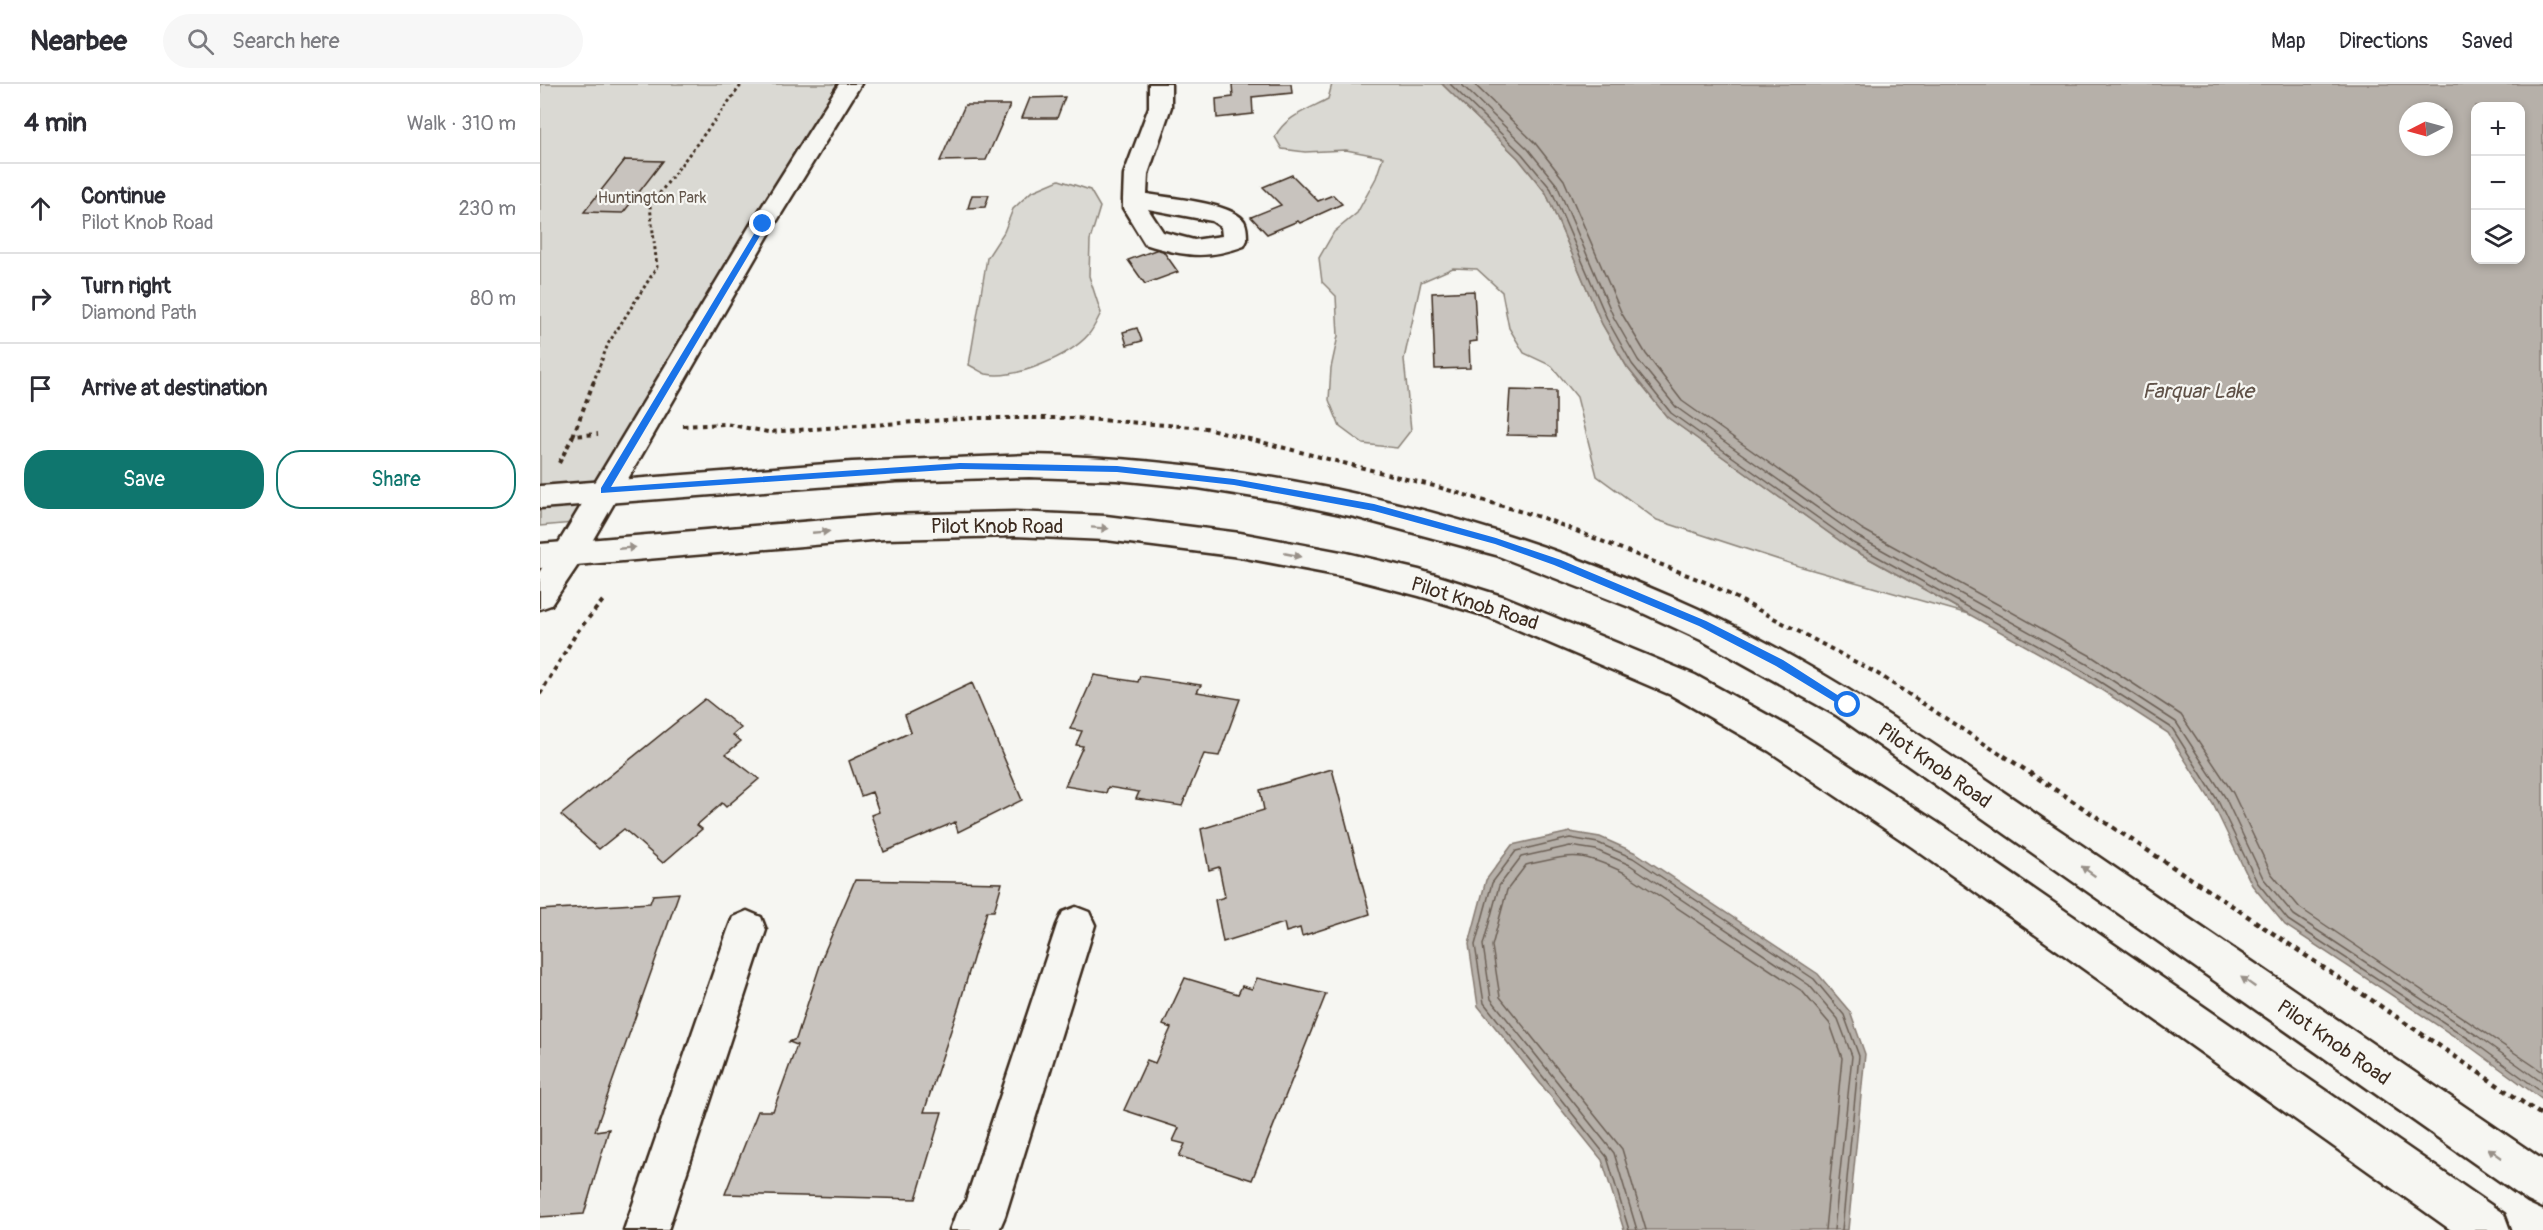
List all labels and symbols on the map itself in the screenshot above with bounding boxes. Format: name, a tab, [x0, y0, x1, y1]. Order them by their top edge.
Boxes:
north arrow	[2399, 102, 2453, 156]
park label: Huntington Park	[598, 188, 707, 208]
route end	[749, 210, 775, 236]
water label: Farquar Lake	[2142, 378, 2256, 405]
street label: Pilot Knob Road	[931, 514, 1063, 539]
one-way arrow	[1090, 523, 1109, 533]
one-way arrow	[812, 527, 831, 537]
one-way arrow	[617, 543, 636, 553]
one-way arrow	[1284, 551, 1303, 560]
street label: Pilot Knob Road	[1408, 571, 1542, 636]
route start	[1834, 691, 1860, 717]
street label: Pilot Knob Road	[1873, 717, 1996, 814]
one-way arrow	[2081, 865, 2097, 877]
one-way arrow	[2241, 976, 2257, 988]
street label: Pilot Knob Road	[2272, 994, 2395, 1091]
one-way arrow	[2487, 1148, 2503, 1159]

